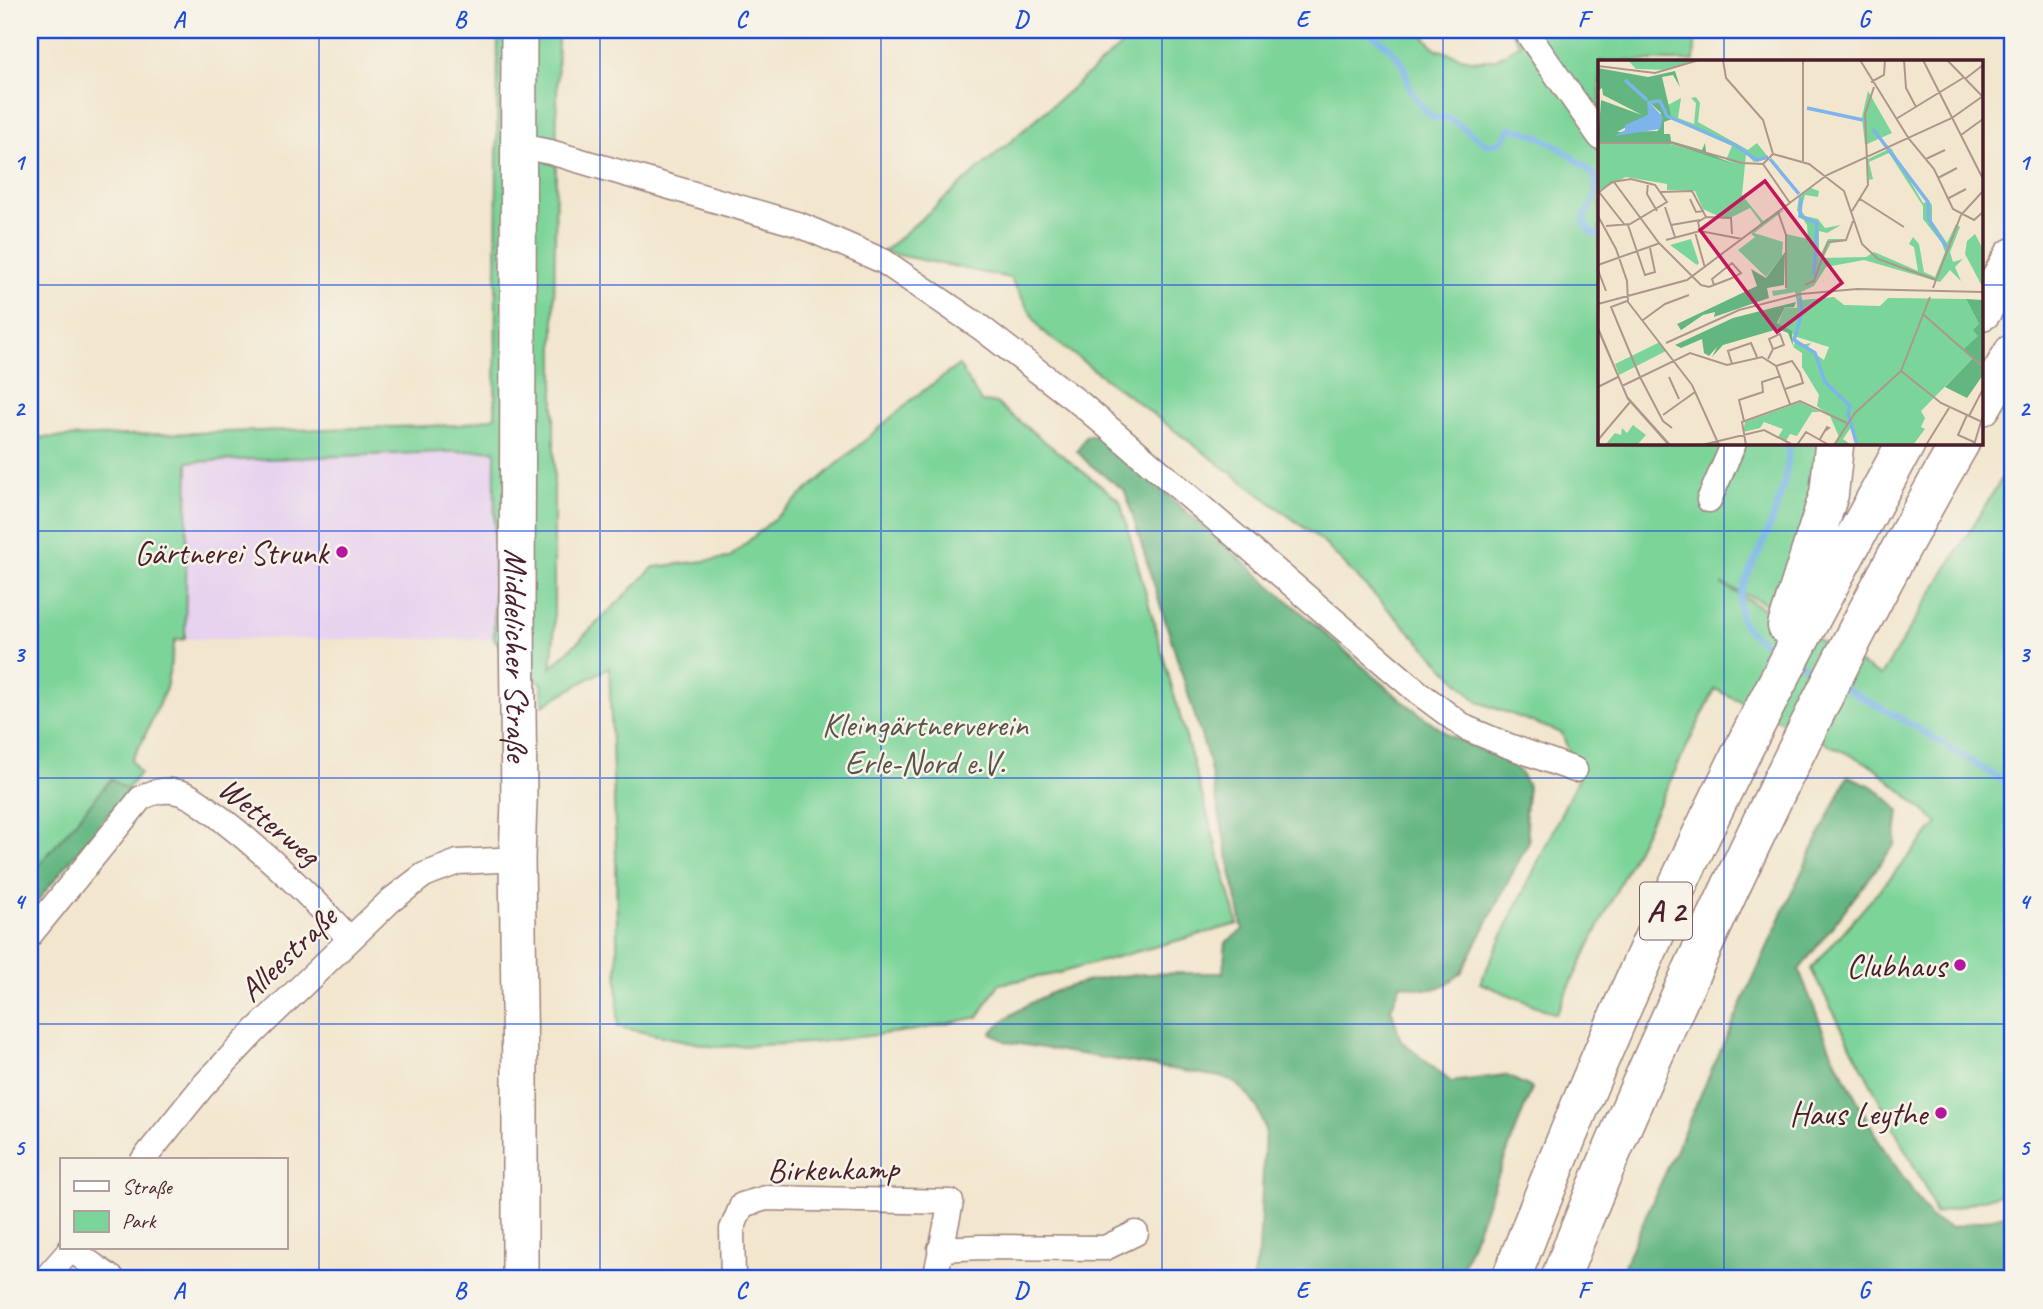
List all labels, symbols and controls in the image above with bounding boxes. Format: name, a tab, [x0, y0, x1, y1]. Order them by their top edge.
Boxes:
text: A	[173, 5, 187, 34]
text: B	[454, 5, 468, 34]
text: C	[736, 5, 750, 34]
text: D	[1014, 5, 1030, 34]
text: E	[1296, 5, 1312, 34]
text: F	[1578, 5, 1594, 34]
text: G	[1858, 5, 1873, 34]
inset map	[1598, 60, 1983, 444]
text: 1	[14, 148, 27, 177]
text: 1	[2019, 148, 2032, 177]
text: 2	[14, 394, 27, 423]
text: 2	[2019, 394, 2032, 423]
place label: Gärtnerei Strunk	[134, 532, 330, 574]
marker: Gärtnerei Strunk	[334, 544, 350, 560]
street label: Middelicher Straße	[495, 549, 539, 764]
text: 3	[14, 640, 27, 669]
text: 3	[2019, 640, 2032, 669]
park label: Kleingärtnerverein Erle-Nord e.V.	[822, 704, 1029, 784]
street label: Wetterweg	[210, 767, 331, 876]
road number: A 2	[1640, 882, 1692, 940]
text: 4	[14, 887, 27, 916]
text: 4	[2019, 887, 2032, 916]
street label: Alleestraße	[230, 895, 347, 1011]
place label: Clubhaus	[1846, 945, 1949, 987]
marker: Clubhaus	[1952, 957, 1968, 973]
place label: Haus Leythe	[1790, 1093, 1929, 1135]
marker: Haus Leythe	[1933, 1105, 1949, 1121]
text: 5	[14, 1133, 26, 1162]
text: 5	[2019, 1133, 2031, 1162]
street label: Birkenkamp	[767, 1147, 902, 1191]
legend	[60, 1158, 287, 1250]
text: Straße	[122, 1174, 174, 1200]
text: Park	[122, 1208, 157, 1234]
text: A	[173, 1276, 187, 1305]
text: B	[454, 1276, 468, 1305]
text: C	[736, 1276, 750, 1305]
text: D	[1014, 1276, 1030, 1305]
text: E	[1296, 1276, 1312, 1305]
text: F	[1578, 1276, 1594, 1305]
text: G	[1858, 1276, 1873, 1305]

